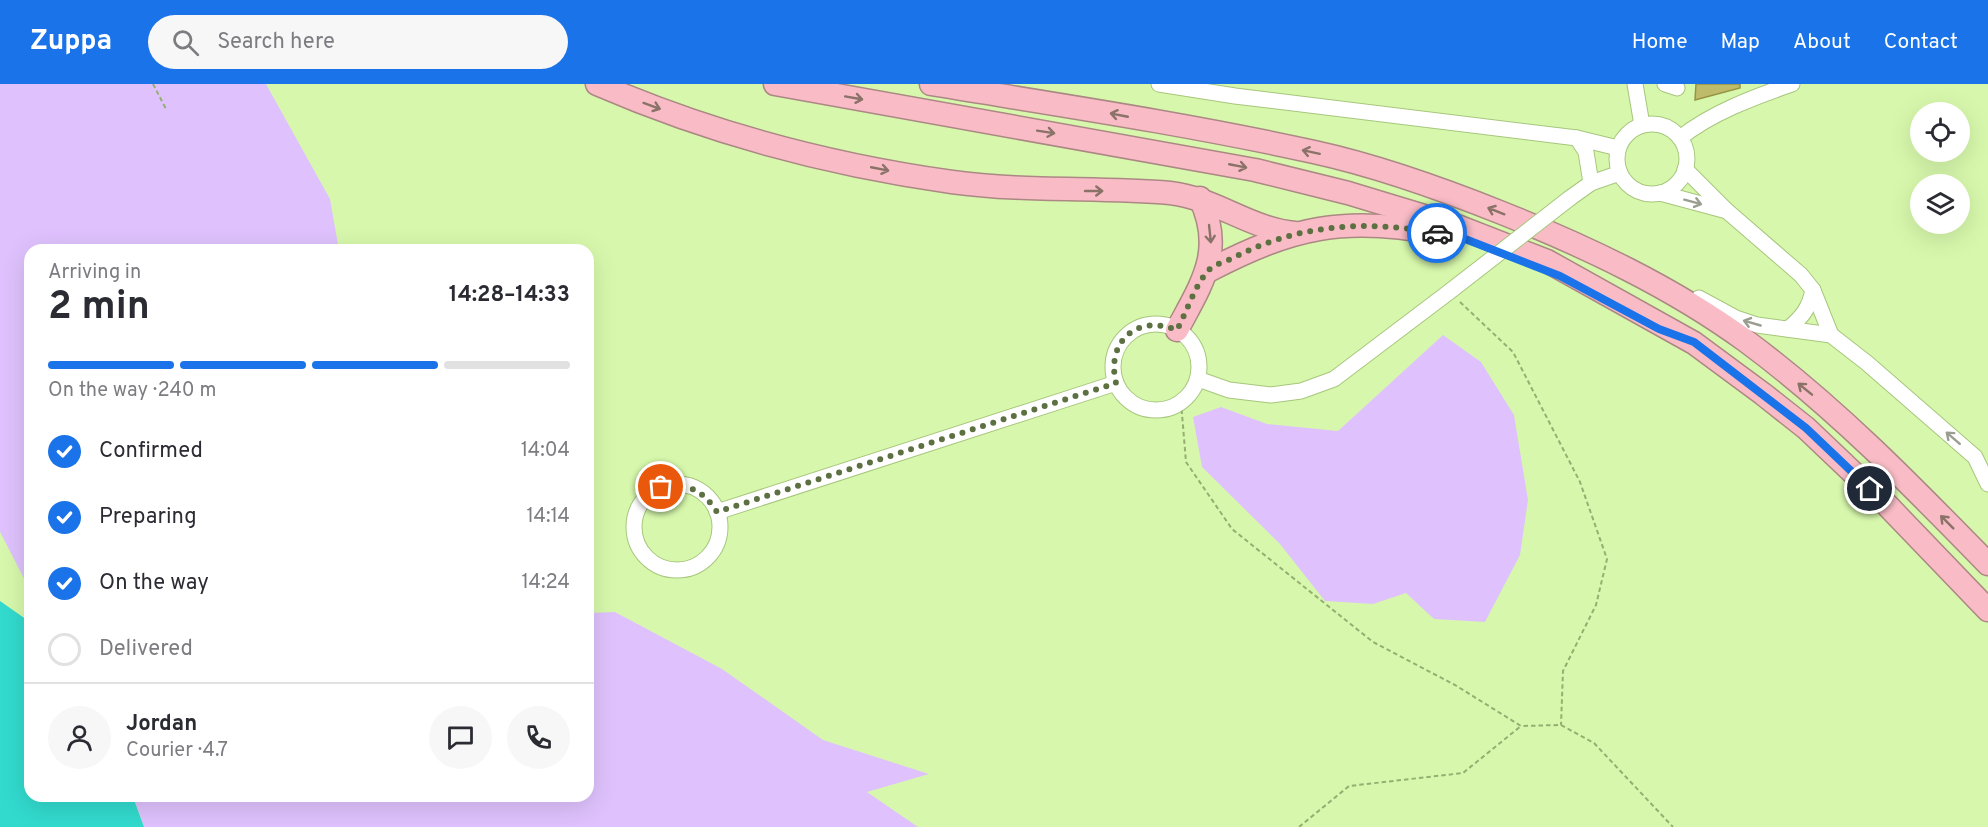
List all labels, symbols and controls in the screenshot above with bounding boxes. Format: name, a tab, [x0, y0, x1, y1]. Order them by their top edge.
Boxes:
search box	[148, 15, 568, 69]
text: Zuppa	[30, 24, 112, 60]
icon: search	[169, 26, 202, 59]
text: Search here	[217, 29, 335, 56]
text: Home	[1632, 29, 1688, 56]
text: Map	[1721, 29, 1760, 56]
text: About	[1793, 29, 1851, 56]
text: Contact	[1884, 29, 1958, 56]
one-way arrow	[843, 93, 863, 104]
one-way arrow	[642, 101, 661, 112]
map controls	[1910, 102, 1970, 234]
button: locate	[1910, 102, 1970, 162]
one-way arrow	[1110, 109, 1130, 120]
one-way arrow	[1035, 126, 1055, 137]
one-way arrow	[1302, 145, 1321, 157]
one-way arrow	[1227, 161, 1247, 172]
one-way arrow	[869, 164, 889, 175]
button: layers	[1910, 174, 1970, 234]
one-way arrow	[1084, 185, 1104, 197]
one-way arrow	[1684, 197, 1703, 208]
courier	[1407, 203, 1467, 263]
one-way arrow	[1488, 205, 1506, 216]
icon: car	[1421, 217, 1454, 250]
one-way arrow	[1205, 223, 1216, 243]
text: Arriving in	[48, 260, 141, 286]
text: 14:28–14:33	[449, 282, 570, 309]
text: 2 min	[48, 284, 150, 333]
one-way arrow	[1743, 316, 1762, 328]
text: On the way · 240 m	[48, 378, 216, 404]
one-way arrow	[1797, 382, 1813, 395]
one-way arrow	[1946, 431, 1961, 445]
icon: check	[48, 435, 81, 468]
text: Confirmed	[99, 438, 203, 465]
text: 14:04	[521, 438, 570, 464]
pin	[635, 461, 686, 512]
pin	[1844, 463, 1895, 514]
icon: bag	[644, 470, 677, 503]
icon: home	[1853, 472, 1886, 505]
icon: check	[48, 501, 81, 534]
text: Preparing	[99, 504, 197, 531]
text: 14:14	[527, 504, 570, 530]
one-way arrow	[1940, 515, 1954, 530]
icon: check	[48, 567, 81, 600]
text: On the way	[99, 570, 209, 597]
text: 14:24	[522, 570, 570, 596]
text: Delivered	[99, 636, 193, 663]
button: person	[48, 706, 111, 769]
button: chat	[429, 706, 492, 769]
button: phone	[507, 706, 570, 769]
text: Jordan	[126, 711, 197, 738]
text: Courier · 4.7	[126, 738, 228, 764]

